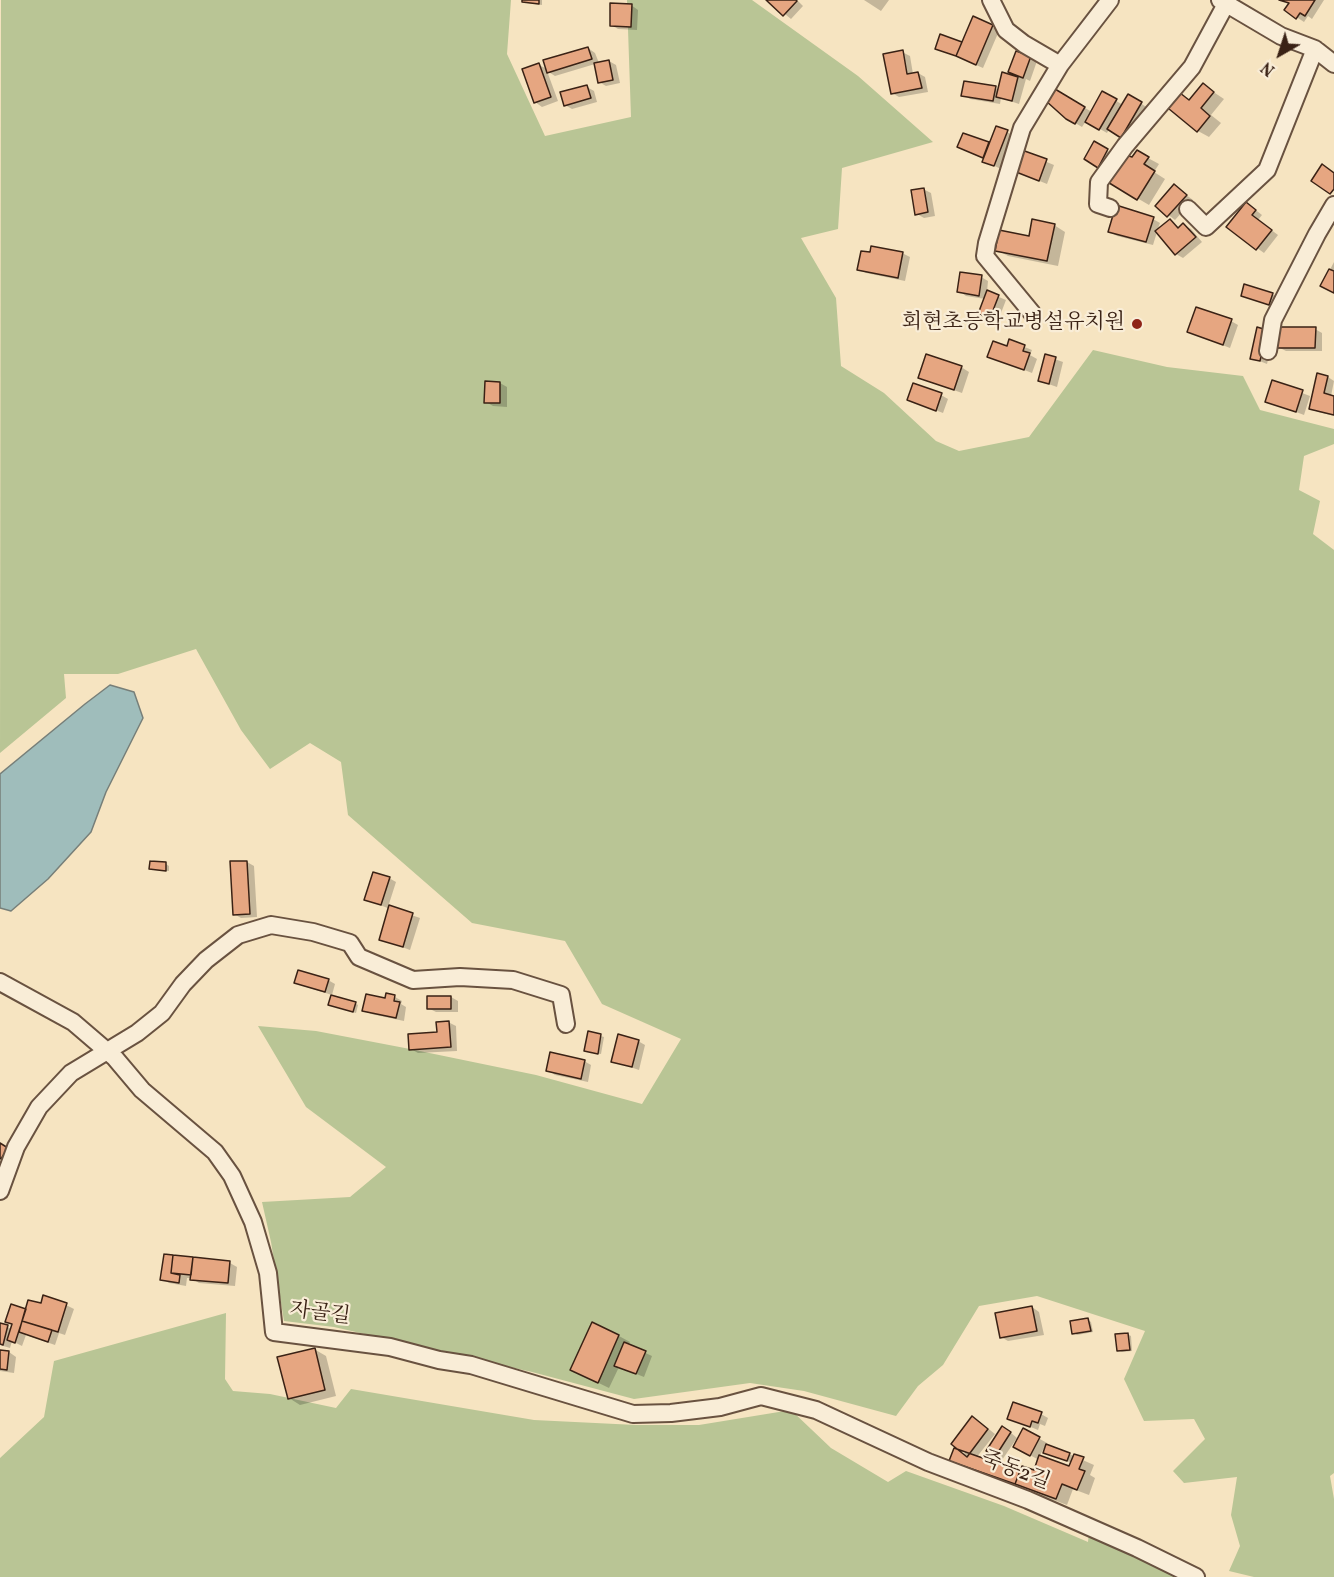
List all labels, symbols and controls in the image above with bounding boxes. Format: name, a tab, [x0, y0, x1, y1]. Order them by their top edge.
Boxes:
north arrow	[1250, 24, 1310, 84]
text: N	[1257, 56, 1280, 80]
place label: 회현초등학교병설유치원	[902, 311, 1125, 337]
marker: 회현초등학교병설유치원	[1130, 317, 1144, 331]
street label: 자골길	[288, 1299, 352, 1331]
street label: 죽동2길	[977, 1447, 1053, 1497]

